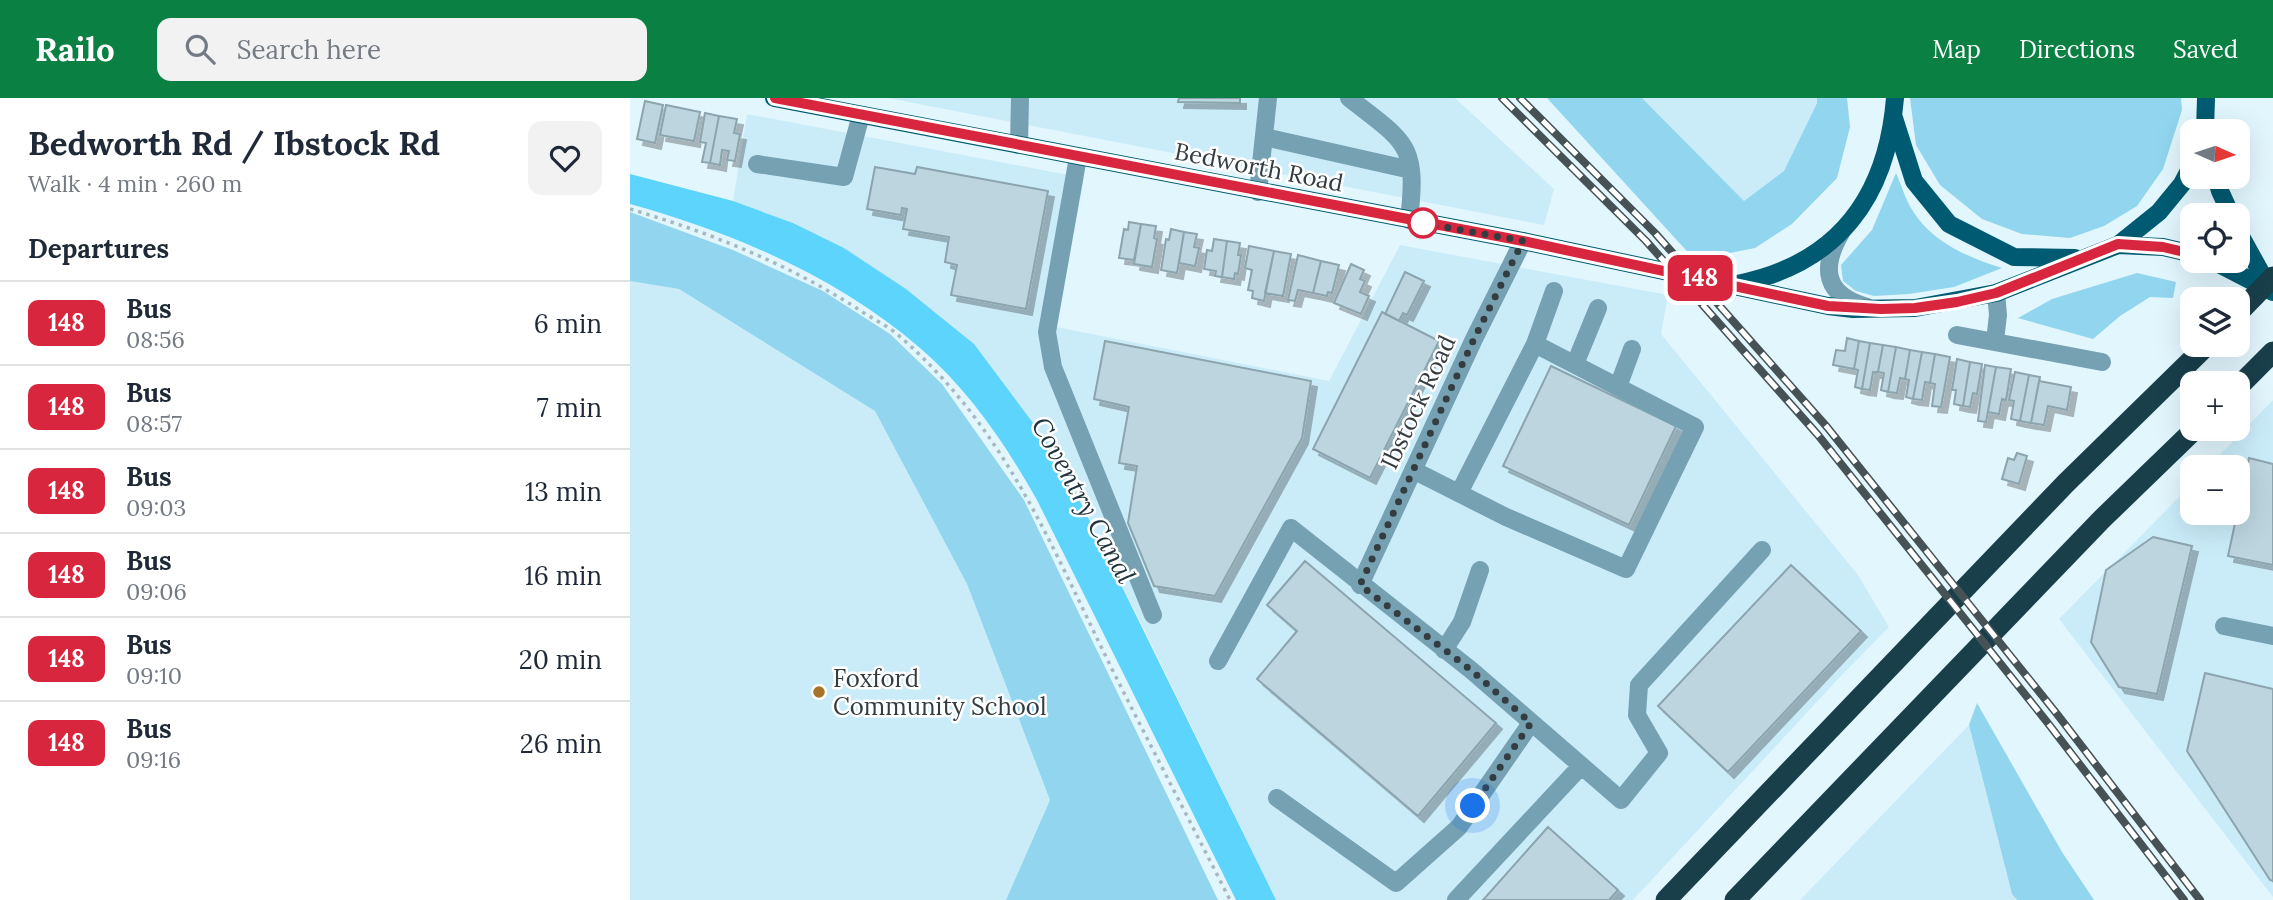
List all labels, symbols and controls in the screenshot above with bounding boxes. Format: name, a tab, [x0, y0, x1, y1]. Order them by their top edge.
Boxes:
search box	[157, 18, 647, 81]
text: Railo	[35, 28, 115, 70]
icon: search	[181, 30, 219, 68]
text: Search here	[237, 33, 381, 66]
text: Map	[1932, 34, 1981, 65]
text: Directions	[2019, 34, 2135, 65]
text: Saved	[2173, 34, 2238, 65]
north arrow	[2180, 119, 2250, 189]
map controls	[2180, 119, 2250, 525]
button: heart	[528, 121, 602, 195]
text: Bedworth Rd / Ibstock Rd	[28, 122, 440, 164]
street label: Bedworth Road	[1172, 135, 1346, 199]
text: Walk · 4 min · 260 m	[28, 169, 242, 198]
button: locate	[2180, 203, 2250, 273]
unlabelled marker	[1408, 208, 1438, 238]
text: Departures	[28, 232, 169, 265]
line badge: 148	[1660, 255, 1740, 301]
text: 148	[1682, 262, 1718, 293]
button: layers	[2180, 287, 2250, 357]
text: Bus	[126, 292, 172, 325]
text: 148	[48, 307, 85, 338]
text: 6 min	[534, 307, 602, 340]
text: 08:56	[126, 325, 185, 354]
street label: Ibstock Road	[1374, 330, 1462, 474]
button: +	[2180, 371, 2250, 441]
text: Bus	[126, 376, 172, 409]
text: 148	[48, 391, 85, 422]
text: 7 min	[537, 391, 602, 424]
text: 08:57	[126, 409, 182, 438]
water label: Coventry Canal	[1025, 411, 1144, 589]
button: −	[2180, 455, 2250, 525]
text: Bus	[126, 460, 172, 493]
text: 148	[48, 475, 85, 506]
text: 13 min	[525, 475, 602, 508]
text: 09:03	[126, 493, 186, 522]
text: Bus	[126, 544, 172, 577]
text: 148	[48, 559, 85, 590]
text: 16 min	[524, 559, 602, 592]
text: 09:06	[126, 577, 187, 606]
text: Bus	[126, 628, 172, 661]
text: 148	[48, 643, 85, 674]
text: 20 min	[519, 643, 602, 676]
text: 09:10	[126, 661, 182, 690]
place label: Foxford Community School	[833, 663, 1046, 722]
marker: Foxford Community School	[811, 684, 827, 700]
text: Bus	[126, 712, 172, 745]
text: 148	[48, 727, 85, 758]
text: 26 min	[520, 727, 602, 760]
text: 09:16	[126, 745, 181, 774]
your location	[1455, 788, 1490, 823]

